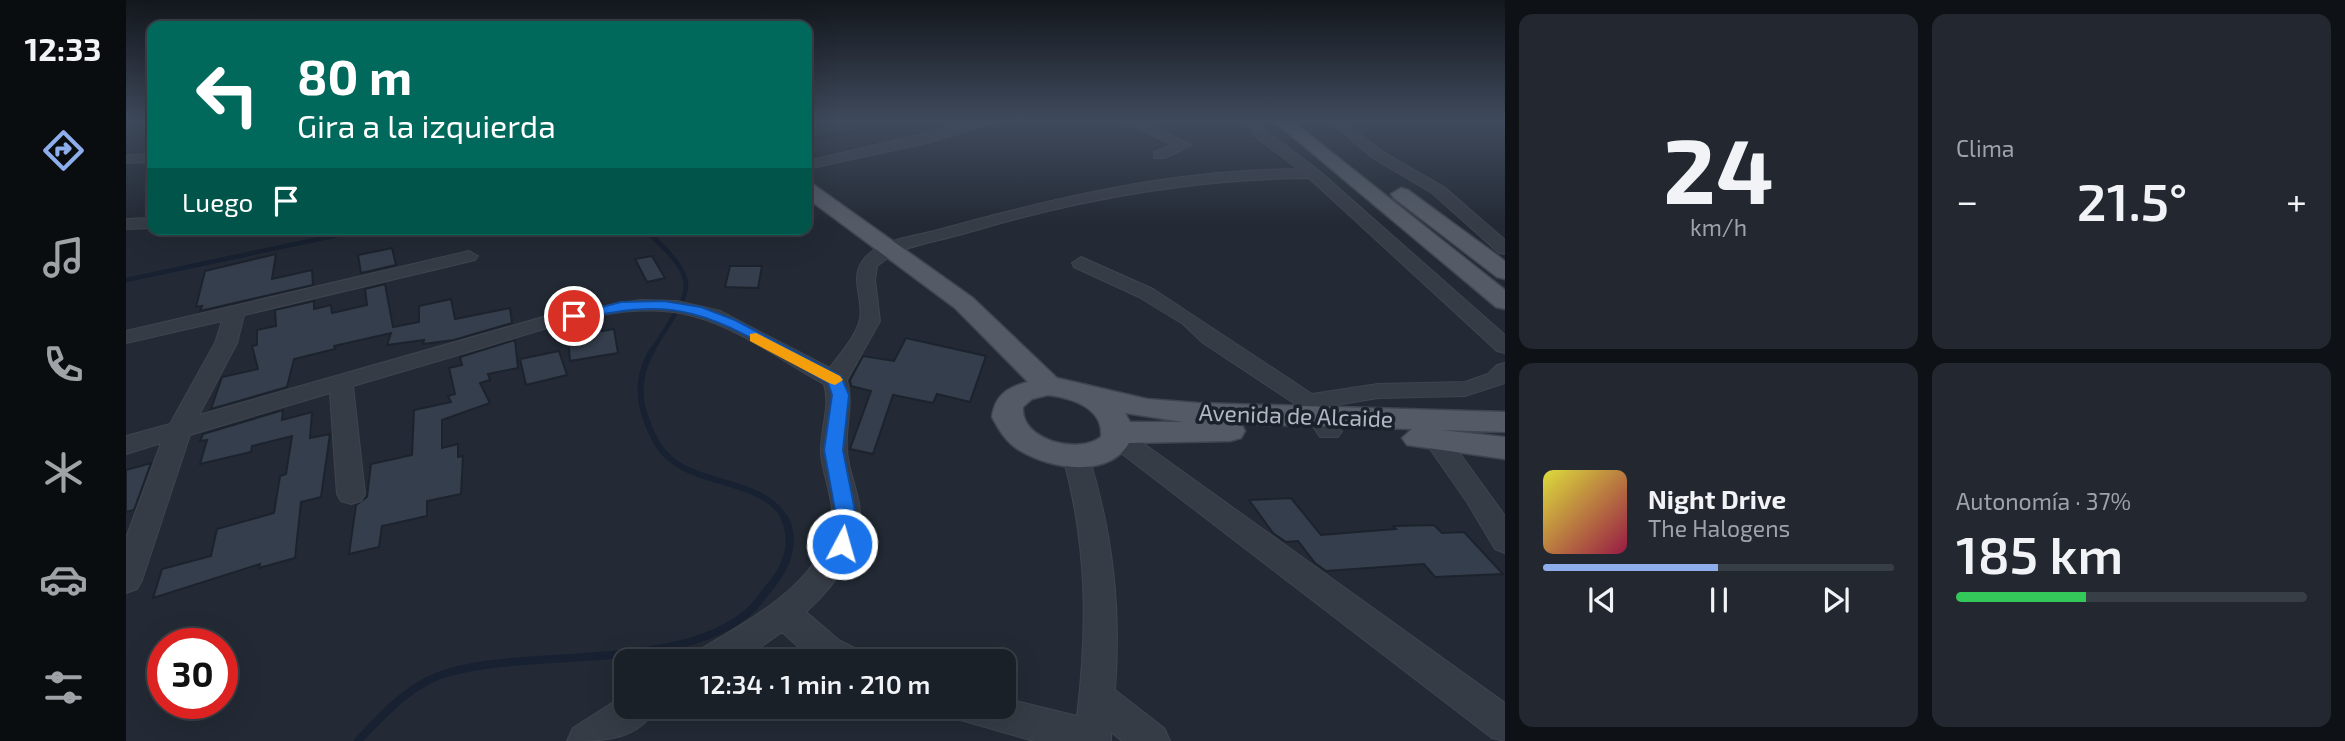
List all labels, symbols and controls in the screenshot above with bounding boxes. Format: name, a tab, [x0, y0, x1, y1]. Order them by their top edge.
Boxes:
text: 12:33	[25, 29, 101, 67]
text: 80 m	[297, 46, 412, 105]
icon: left	[182, 49, 273, 140]
text: Gira a la izquierda	[297, 106, 556, 144]
text: 24	[1663, 113, 1774, 222]
icon: directions	[39, 126, 88, 175]
text: Clima	[1956, 134, 2014, 162]
text: 21.5°	[2077, 169, 2187, 231]
text: −	[1956, 177, 1978, 223]
text: +	[2286, 177, 2307, 223]
icon: arrive	[267, 182, 305, 220]
text: Luego	[182, 186, 253, 217]
text: km/h	[1690, 213, 1747, 241]
icon: music	[39, 233, 88, 282]
pin	[544, 286, 604, 346]
icon: arrive	[555, 297, 593, 335]
icon: phone	[39, 340, 88, 389]
street label: Avenida de Alcaide	[1198, 398, 1394, 432]
icon: climate	[39, 448, 88, 497]
text: Night Drive	[1648, 483, 1786, 514]
text: Autonomía · 37%	[1956, 487, 2131, 515]
position arrow	[805, 507, 879, 581]
text: The Halogens	[1648, 514, 1790, 542]
text: 185 km	[1956, 522, 2123, 584]
icon: car	[39, 555, 88, 604]
icon: previous	[1583, 581, 1621, 619]
icon: pause	[1700, 581, 1738, 619]
icon: next	[1817, 581, 1855, 619]
speed limit sign: 30	[147, 628, 238, 719]
icon: filters	[39, 663, 88, 712]
text: 12:34 · 1 min · 210 m	[700, 668, 930, 699]

